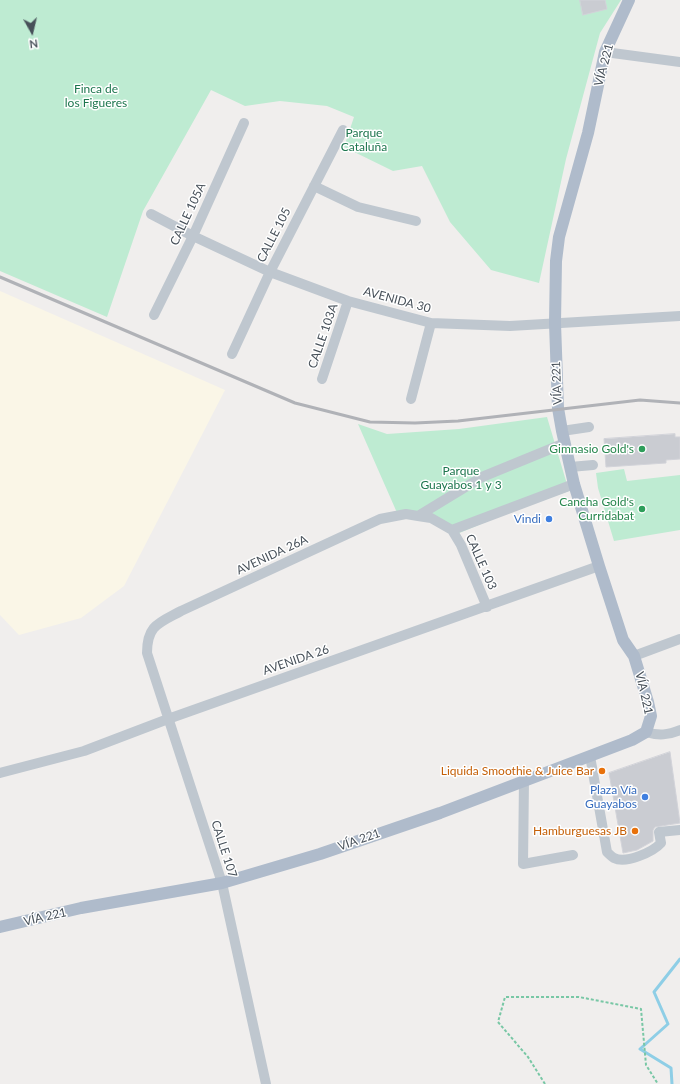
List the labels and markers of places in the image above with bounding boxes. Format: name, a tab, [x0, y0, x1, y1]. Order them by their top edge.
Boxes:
place label: Gimnasio Gold's	[549, 442, 634, 456]
marker: Gimnasio Gold's	[637, 444, 647, 454]
place label: Cancha Gold's Curridabat	[559, 495, 634, 523]
marker: Cancha Gold's Curridabat	[637, 504, 647, 514]
place label: Vindi	[514, 512, 541, 526]
marker: Vindi	[544, 514, 554, 524]
place label: Liquida Smoothie & Juice Bar	[441, 764, 594, 778]
marker: Liquida Smoothie & Juice Bar	[597, 766, 607, 776]
place label: Plaza Vía Guayabos	[585, 783, 637, 811]
marker: Plaza Vía Guayabos	[640, 792, 650, 802]
place label: Hamburguesas JB	[533, 824, 627, 838]
marker: Hamburguesas JB	[630, 826, 640, 836]

